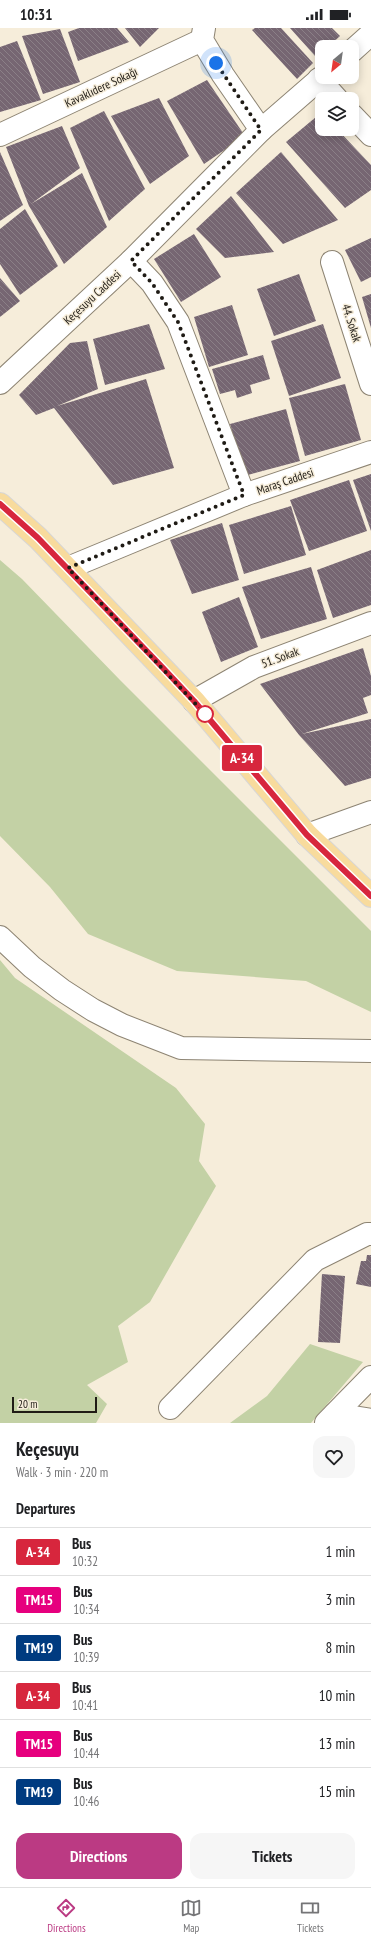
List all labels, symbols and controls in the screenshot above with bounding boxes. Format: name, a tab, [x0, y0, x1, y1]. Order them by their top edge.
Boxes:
text: 10:31	[20, 5, 52, 24]
north arrow	[315, 40, 359, 84]
map controls	[315, 40, 359, 136]
your location	[206, 53, 226, 73]
street label: Kavaklıdere Sokağı	[62, 64, 140, 110]
button: layers	[315, 92, 359, 136]
street label: Keçesuyu Caddesi	[60, 267, 124, 327]
street label: 44. Sokak	[339, 302, 365, 344]
street label: Maraş Caddesi	[255, 464, 315, 498]
street label: 51. Sokak	[259, 643, 301, 671]
unlabelled marker	[196, 705, 214, 723]
line badge: A-34	[214, 745, 270, 771]
text: A-34	[230, 749, 254, 767]
scale bar	[12, 1395, 97, 1414]
text: 20 m	[18, 1397, 37, 1411]
button: heart	[313, 1436, 355, 1478]
text: Keçesuyu	[16, 1437, 79, 1461]
text: Walk · 3 min · 220 m	[16, 1464, 108, 1481]
text: Departures	[16, 1499, 75, 1518]
text: Bus	[72, 1534, 91, 1553]
text: 1 min	[325, 1542, 355, 1561]
text: A-34	[26, 1543, 50, 1561]
text: 10:32	[72, 1553, 98, 1570]
text: Bus	[73, 1582, 93, 1601]
text: 3 min	[325, 1590, 355, 1609]
text: TM15	[24, 1591, 53, 1609]
text: 10:34	[73, 1601, 99, 1618]
text: Bus	[73, 1630, 93, 1649]
text: 8 min	[325, 1638, 355, 1657]
text: TM19	[24, 1639, 53, 1657]
text: 10:39	[73, 1649, 99, 1666]
text: Bus	[72, 1678, 91, 1697]
text: 10 min	[319, 1686, 355, 1705]
text: A-34	[26, 1687, 50, 1705]
text: 10:41	[72, 1697, 98, 1714]
text: Bus	[73, 1726, 93, 1745]
text: 13 min	[319, 1734, 355, 1753]
text: TM15	[24, 1735, 53, 1753]
text: 10:44	[73, 1745, 99, 1762]
text: Bus	[73, 1774, 93, 1793]
text: 15 min	[319, 1782, 355, 1801]
text: TM19	[24, 1783, 53, 1801]
text: 10:46	[73, 1793, 99, 1810]
button: Directions	[16, 1833, 182, 1879]
button: Tickets	[190, 1833, 355, 1879]
tab: Directions	[47, 1897, 86, 1935]
tab: Map	[180, 1897, 202, 1935]
tab: Tickets	[297, 1897, 324, 1935]

